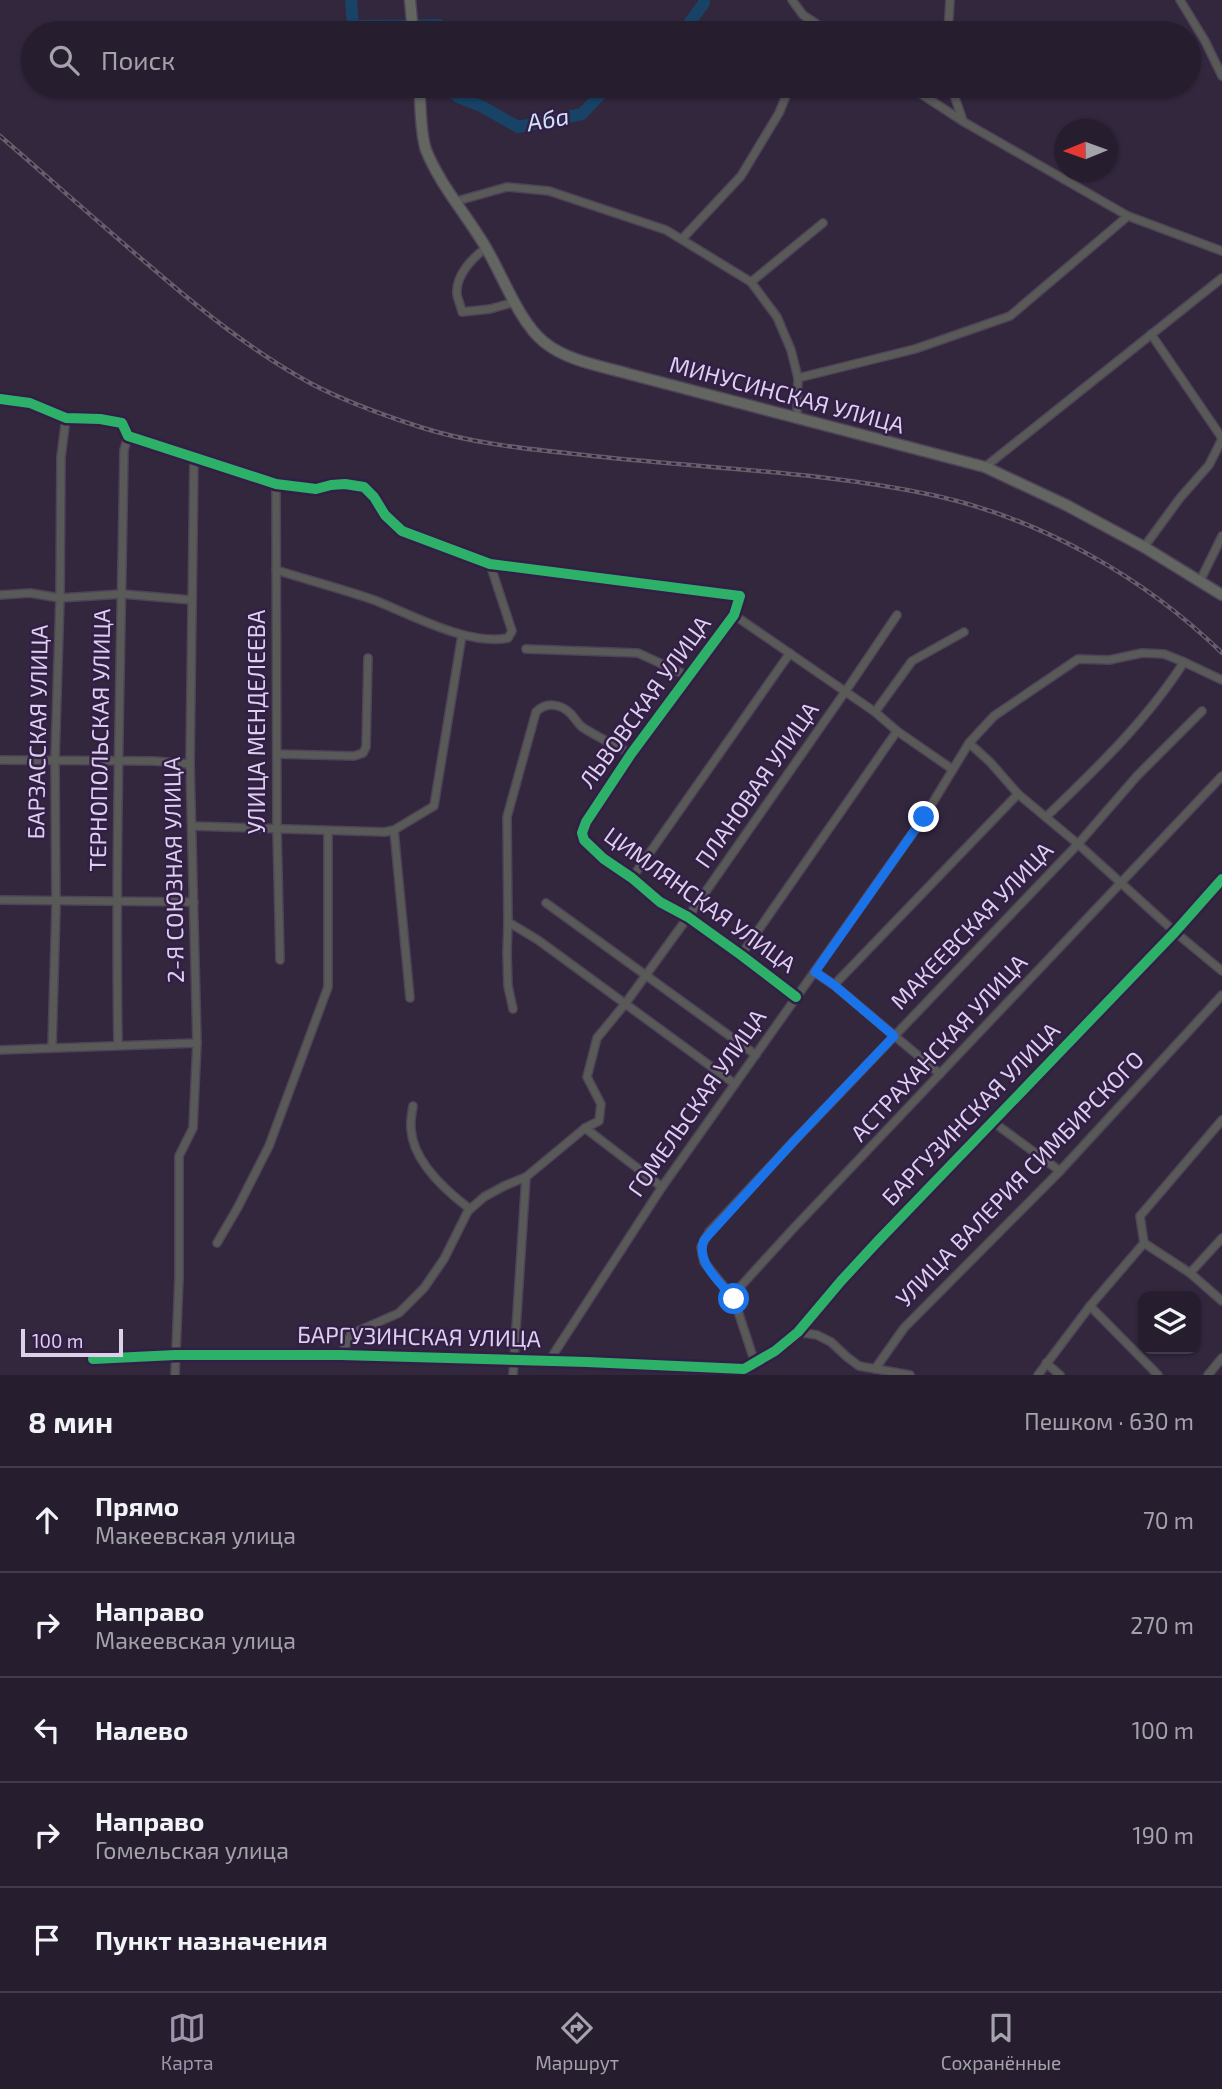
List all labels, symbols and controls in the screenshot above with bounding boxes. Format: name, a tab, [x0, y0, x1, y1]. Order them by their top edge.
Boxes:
search box	[21, 21, 1201, 98]
icon: search	[45, 41, 83, 79]
text: Поиск	[101, 44, 175, 75]
water label: Аба	[523, 101, 571, 137]
north arrow	[1054, 119, 1117, 182]
street label: МИНУСИНСКАЯ УЛИЦА	[667, 349, 908, 439]
street label: ТЕРНОПОЛЬСКАЯ УЛИЦА	[83, 607, 115, 872]
street label: УЛИЦА МЕНДЕЛЕЕВА	[242, 609, 270, 834]
street label: ЛЬВОВСКАЯ УЛИЦА	[572, 609, 716, 793]
street label: БАРЗАССКАЯ УЛИЦА	[21, 624, 53, 840]
street label: ПЛАНОВАЯ УЛИЦА	[688, 695, 824, 873]
street label: 2-Я СОЮЗНАЯ УЛИЦА	[157, 756, 189, 983]
route end	[908, 801, 939, 832]
street label: ЦИМЛЯНСКАЯ УЛИЦА	[599, 820, 802, 978]
street label: МАКЕЕВСКАЯ УЛИЦА	[884, 835, 1059, 1015]
street label: АСТРАХАНСКАЯ УЛИЦА	[844, 947, 1033, 1147]
street label: ГОМЕЛЬСКАЯ УЛИЦА	[621, 1003, 772, 1201]
street label: БАРГУЗИНСКАЯ УЛИЦА	[876, 1015, 1066, 1211]
street label: УЛИЦА ВАЛЕРИЯ СИМБИРСКОГО	[890, 1045, 1149, 1312]
route start	[718, 1283, 749, 1314]
map controls	[1138, 1291, 1201, 1354]
button: layers	[1138, 1291, 1201, 1354]
street label: БАРГУЗИНСКАЯ УЛИЦА	[297, 1320, 542, 1352]
scale bar	[21, 1326, 122, 1358]
text: 100 m	[32, 1329, 83, 1352]
text: 8 мин	[28, 1403, 113, 1439]
text: Пешком · 630 m	[1024, 1407, 1194, 1435]
text: Прямо	[95, 1490, 179, 1521]
icon: ahead	[28, 1501, 66, 1539]
text: 70 m	[1143, 1506, 1194, 1534]
text: Макеевская улица	[95, 1521, 296, 1549]
text: Направо	[95, 1595, 204, 1626]
icon: right	[28, 1606, 66, 1644]
text: 270 m	[1130, 1611, 1194, 1639]
text: Макеевская улица	[95, 1626, 296, 1654]
icon: left	[28, 1711, 66, 1749]
text: Налево	[95, 1714, 188, 1745]
text: 100 m	[1132, 1716, 1194, 1744]
text: Направо	[95, 1805, 204, 1836]
icon: right	[28, 1816, 66, 1854]
text: 190 m	[1133, 1821, 1194, 1849]
text: Гомельская улица	[95, 1836, 289, 1864]
icon: arrive	[28, 1921, 66, 1959]
text: Пункт назначения	[95, 1924, 328, 1955]
tab: Карта	[161, 2009, 214, 2074]
tab: Маршрут	[535, 2009, 619, 2074]
tab: Сохранённые	[941, 2009, 1061, 2074]

